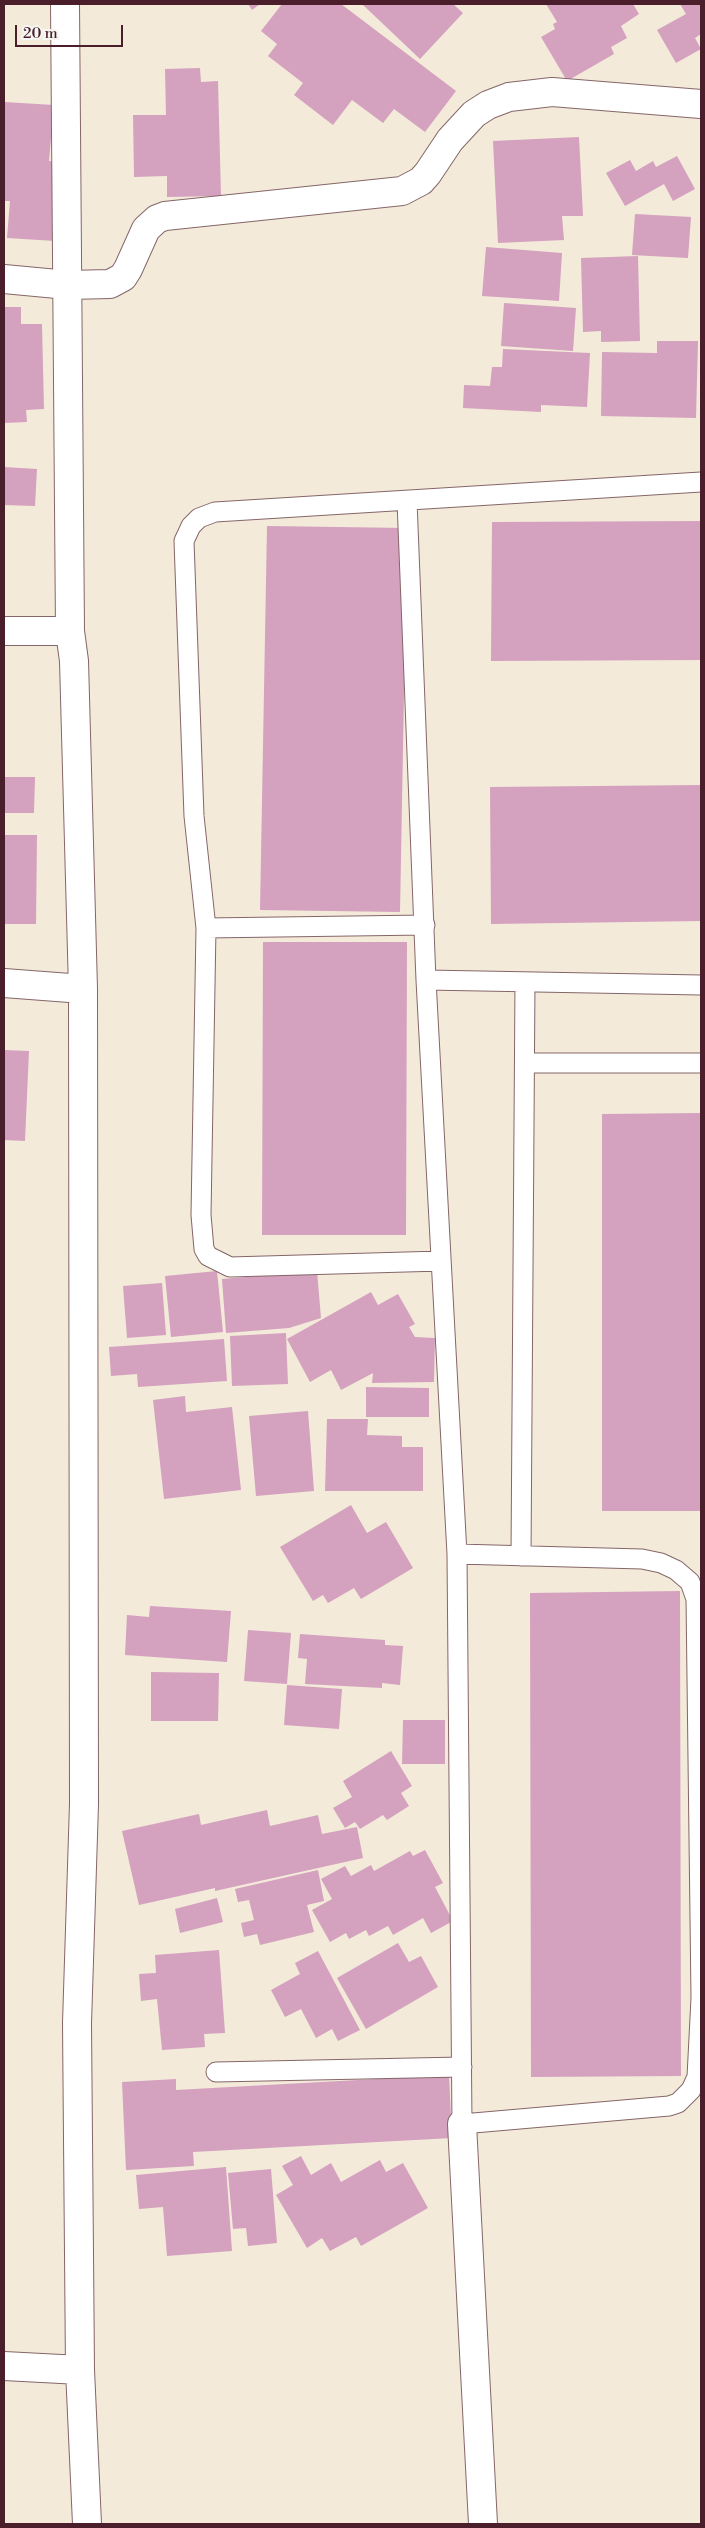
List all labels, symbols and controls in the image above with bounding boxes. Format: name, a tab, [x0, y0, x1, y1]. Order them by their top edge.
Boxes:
scale bar	[18, 15, 125, 47]
text: 20 m	[23, 24, 58, 43]

